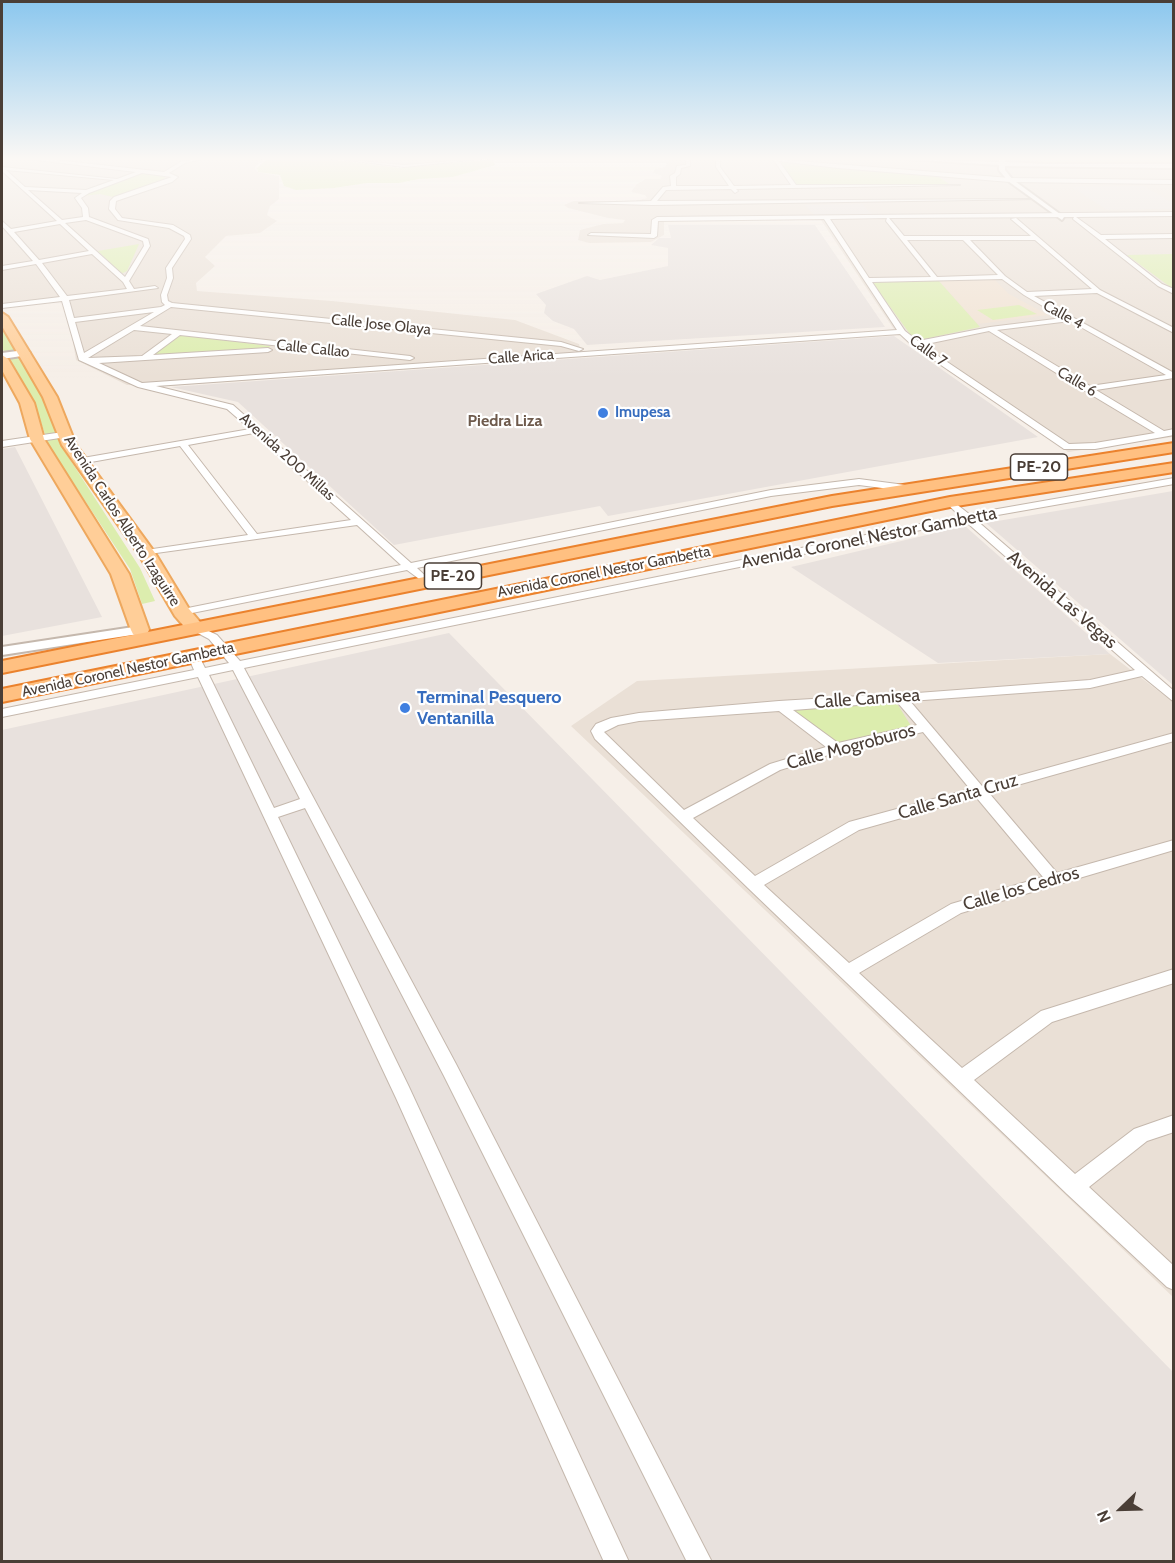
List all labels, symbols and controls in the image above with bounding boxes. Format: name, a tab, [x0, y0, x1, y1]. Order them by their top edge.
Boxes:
street label: Calle 4	[1040, 297, 1086, 333]
street label: Calle Jose Olaya	[330, 311, 432, 339]
street label: Calle 7	[906, 331, 950, 371]
street label: Calle Callao	[276, 336, 350, 362]
street label: Calle Arica	[488, 346, 554, 368]
street label: Calle 6	[1054, 363, 1100, 401]
place label: Imupesa	[615, 404, 670, 422]
marker: Imupesa	[596, 406, 610, 420]
street label: Avenida 200 Millas	[236, 410, 338, 504]
district label: Piedra Liza	[468, 411, 542, 431]
street label: Avenida Carlos Alberto Izaguirre	[60, 432, 184, 610]
road number: PE-20	[1010, 454, 1068, 480]
street label: Avenida Coronel Néstor Gambetta	[739, 503, 999, 573]
street label: Avenida Coronel Nestor Gambetta	[496, 543, 712, 601]
street label: Avenida Las Vegas	[1003, 546, 1121, 654]
road number: PE-20	[424, 563, 482, 589]
street label: Avenida Coronel Nestor Gambetta	[20, 639, 236, 701]
street label: Calle Camisea	[813, 685, 921, 713]
place label: Terminal Pesquero Ventanilla	[417, 687, 561, 730]
marker: Terminal Pesquero Ventanilla	[398, 701, 412, 715]
street label: Calle Mogroburos	[784, 719, 918, 775]
street label: Calle Santa Cruz	[896, 770, 1020, 824]
street label: Calle los Cedros	[960, 862, 1082, 916]
north arrow	[1091, 1479, 1151, 1539]
text: N	[1093, 1507, 1115, 1525]

